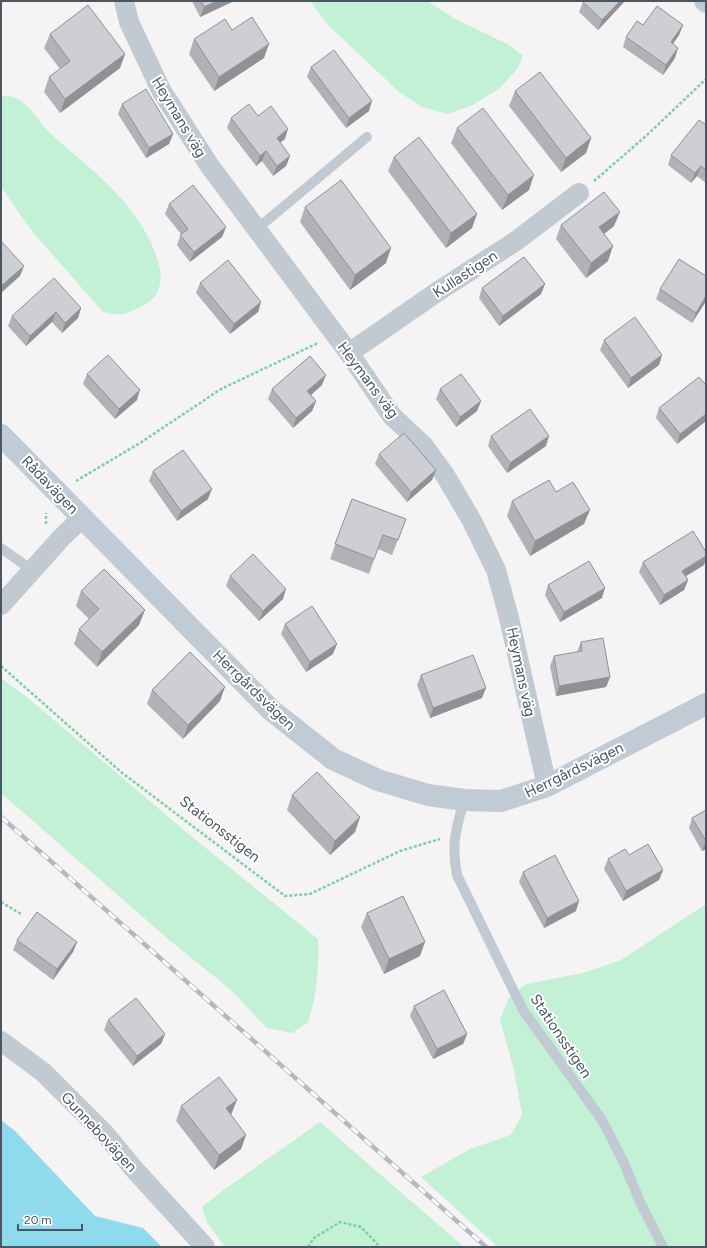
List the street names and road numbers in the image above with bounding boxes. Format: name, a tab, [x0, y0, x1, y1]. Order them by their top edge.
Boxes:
street label: Heymans väg	[148, 73, 210, 161]
street label: Kullastigen	[429, 247, 501, 301]
street label: Heymans väg	[333, 338, 403, 422]
street label: Rådavägen	[18, 452, 82, 518]
street label: Heymans väg	[503, 626, 539, 718]
street label: Herrgårdsvägen	[209, 646, 299, 734]
street label: Herrgårdsvägen	[522, 738, 626, 802]
street label: Stationsstigen	[176, 792, 264, 866]
street label: Stationsstigen	[526, 991, 596, 1081]
street label: Gunnebovägen	[57, 1088, 141, 1176]

